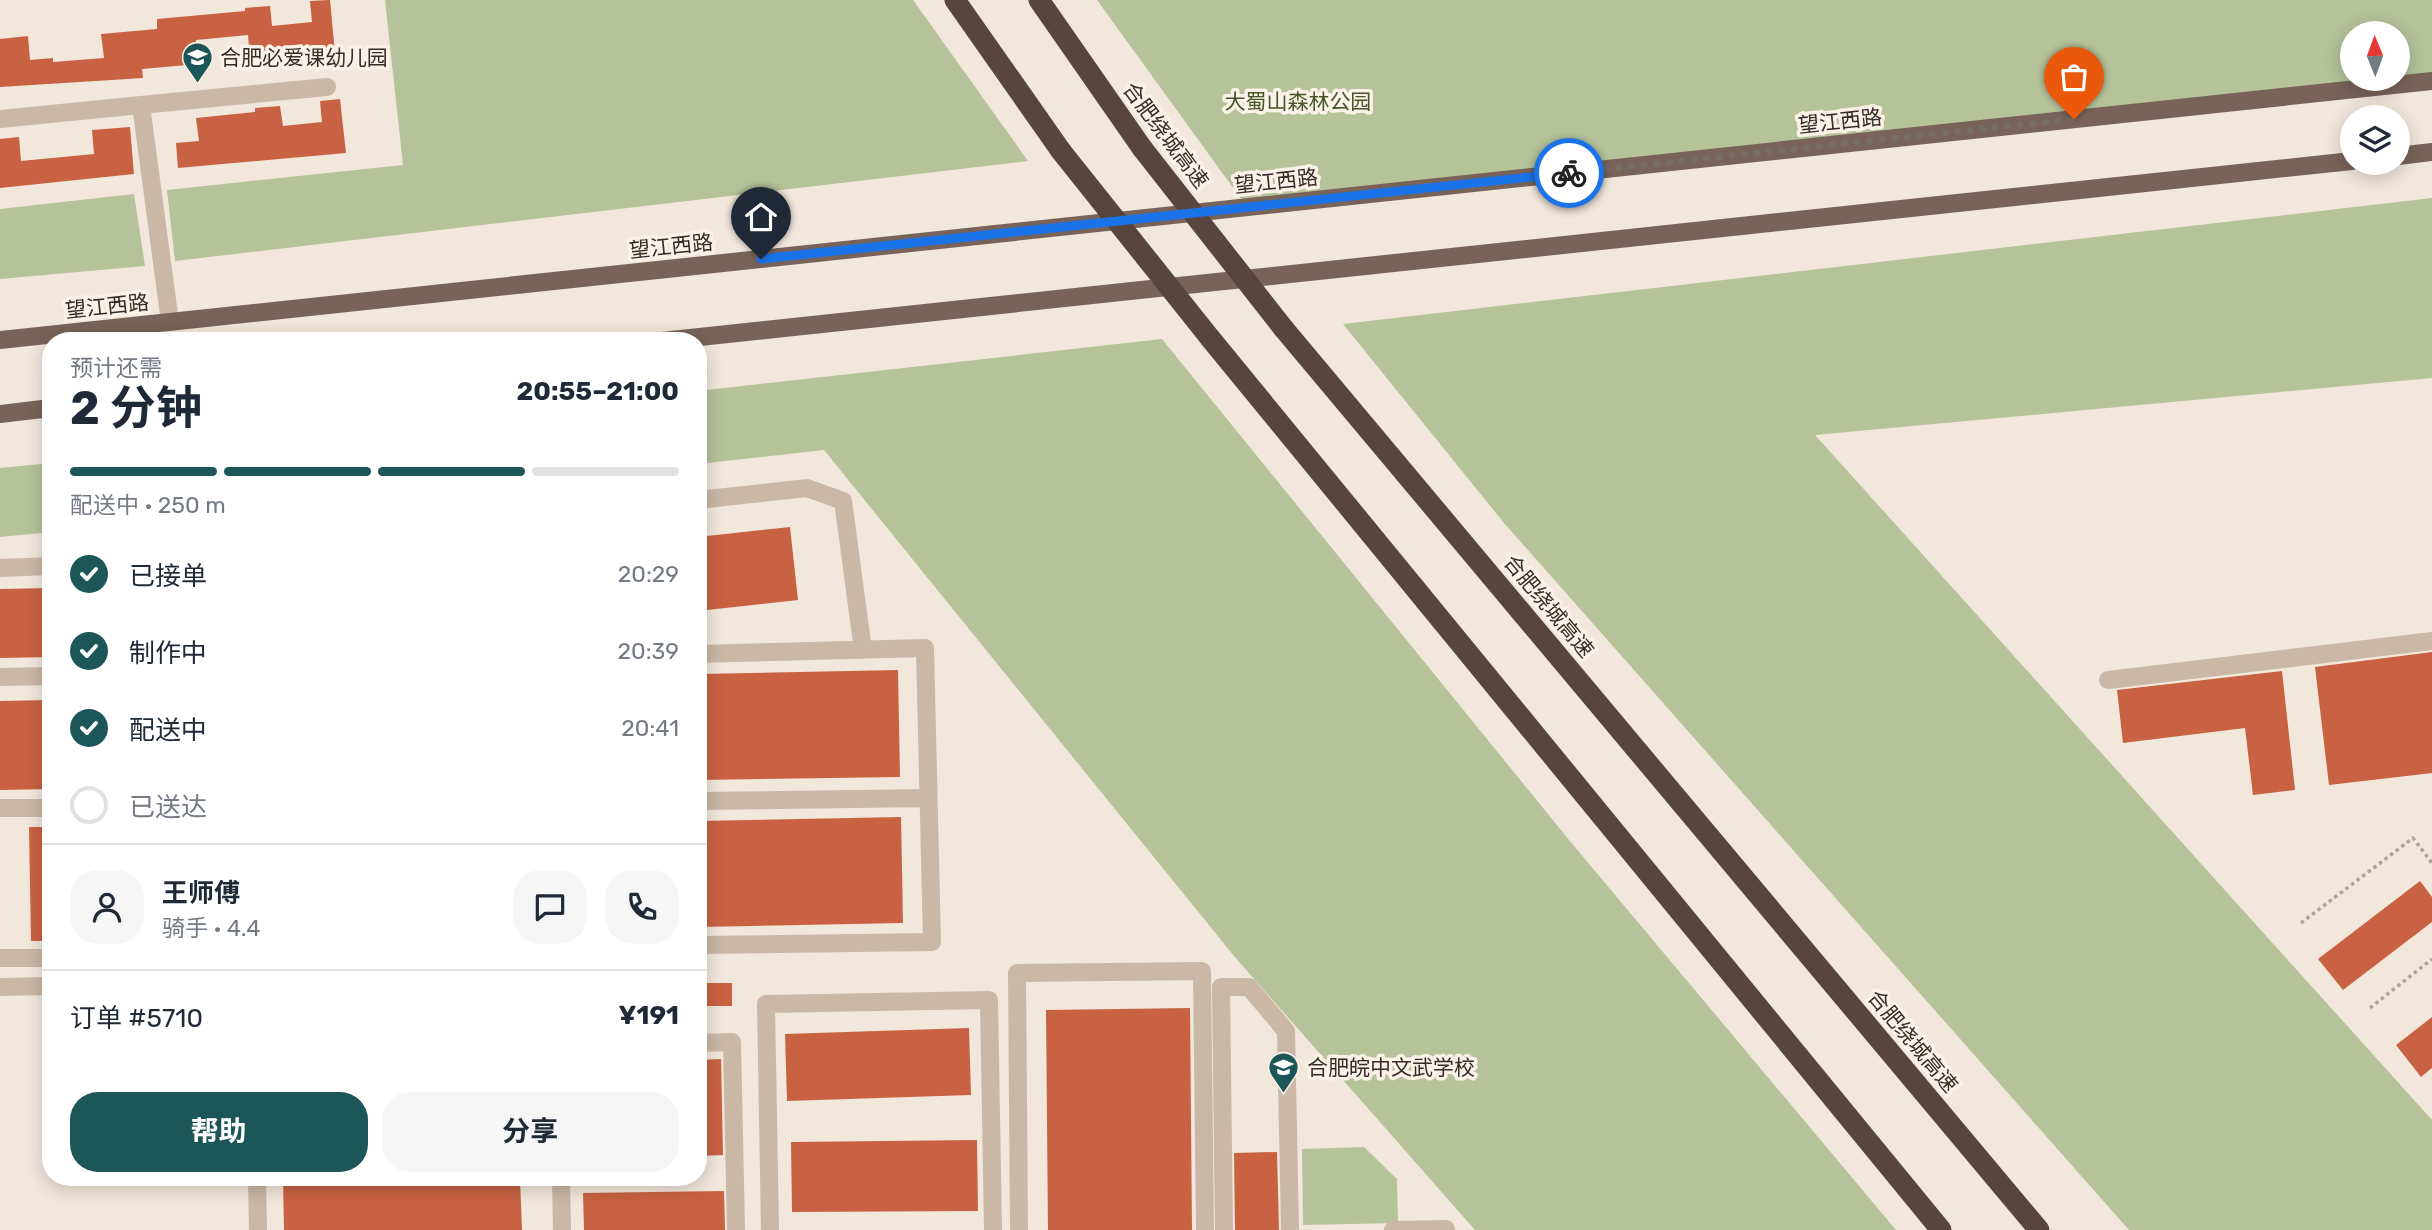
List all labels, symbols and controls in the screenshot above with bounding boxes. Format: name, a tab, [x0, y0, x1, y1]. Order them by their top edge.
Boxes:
north arrow	[2340, 21, 2410, 91]
map controls	[2340, 21, 2410, 175]
school or university icon: 合肥必爱课幼儿园	[180, 40, 214, 84]
place label: 合肥必爱课幼儿园	[220, 45, 388, 70]
pin	[2044, 47, 2104, 119]
icon: bag	[2055, 58, 2093, 96]
street label: 合肥绕城高速	[1118, 77, 1214, 193]
park label: 大蜀山森林公园	[1225, 89, 1372, 114]
street label: 望江西路	[1797, 104, 1883, 138]
button: layers	[2340, 105, 2410, 175]
courier	[1534, 138, 1604, 208]
icon: bike	[1550, 154, 1588, 192]
street label: 望江西路	[1233, 164, 1319, 198]
pin	[731, 187, 791, 259]
icon: home	[742, 198, 780, 236]
street label: 望江西路	[628, 229, 714, 263]
street label: 望江西路	[64, 289, 150, 323]
text: 预计还需	[70, 354, 162, 382]
text: 20:55–21:00	[516, 376, 679, 407]
text: 2 分钟	[70, 381, 202, 436]
text: 配送中 · 250 m	[70, 491, 226, 519]
street label: 合肥绕城高速	[1499, 550, 1599, 662]
icon: check	[70, 555, 108, 593]
text: 20:29	[618, 560, 679, 588]
text: 已接单	[129, 561, 207, 592]
icon: check	[70, 632, 108, 670]
text: 20:39	[618, 637, 679, 665]
text: 制作中	[129, 638, 207, 669]
icon: check	[70, 709, 108, 747]
text: 20:41	[621, 714, 679, 742]
text: 配送中	[129, 715, 207, 746]
text: 已送达	[129, 792, 207, 823]
button: person	[70, 870, 144, 944]
button: chat	[513, 870, 587, 944]
button: phone	[605, 870, 679, 944]
text: 王师傅	[162, 878, 240, 909]
text: 骑手 · 4.4	[162, 914, 261, 942]
street label: 合肥绕城高速	[1863, 985, 1963, 1097]
text: ¥191	[619, 1000, 679, 1031]
text: 订单 #5710	[70, 1003, 203, 1034]
school or university icon: 合肥皖中文武学校	[1267, 1050, 1301, 1094]
place label: 合肥皖中文武学校	[1307, 1055, 1475, 1080]
button: 帮助	[70, 1092, 368, 1172]
button: 分享	[382, 1092, 679, 1172]

